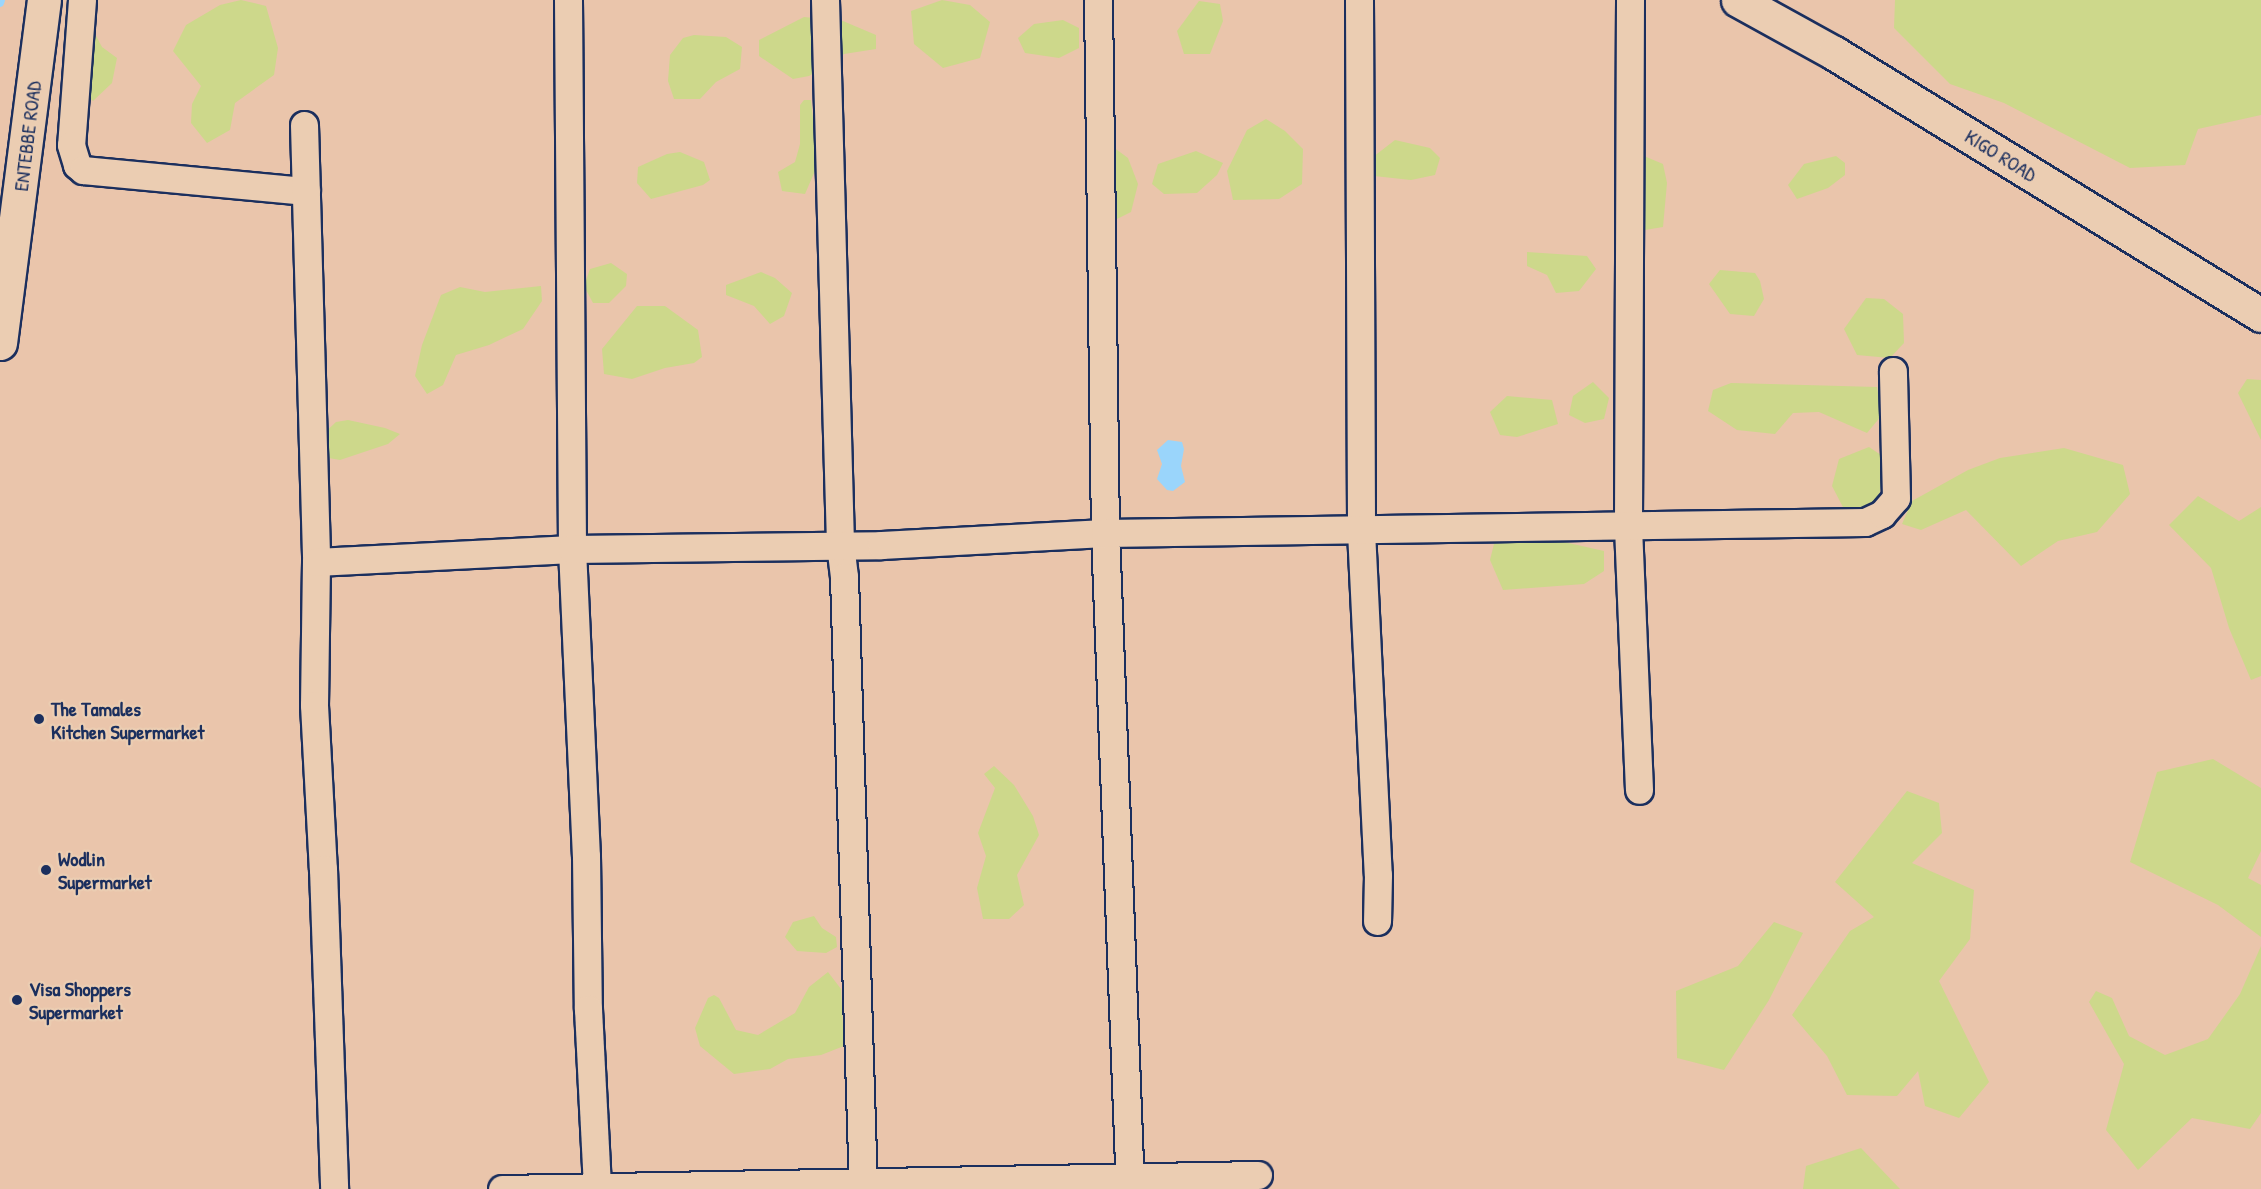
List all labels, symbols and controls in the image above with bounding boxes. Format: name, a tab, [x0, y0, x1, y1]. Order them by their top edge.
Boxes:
street label: ENTEBBE ROAD	[8, 80, 46, 192]
street label: KIGO ROAD	[1961, 124, 2041, 186]
place label: The Tamales Kitchen Supermarket	[51, 696, 204, 743]
marker: The Tamales Kitchen Supermarket	[32, 712, 46, 726]
place label: Wodlin Supermarket	[58, 846, 152, 893]
marker: Wodlin Supermarket	[39, 863, 53, 877]
place label: Visa Shoppers Supermarket	[29, 976, 131, 1023]
marker: Visa Shoppers Supermarket	[10, 993, 24, 1007]

